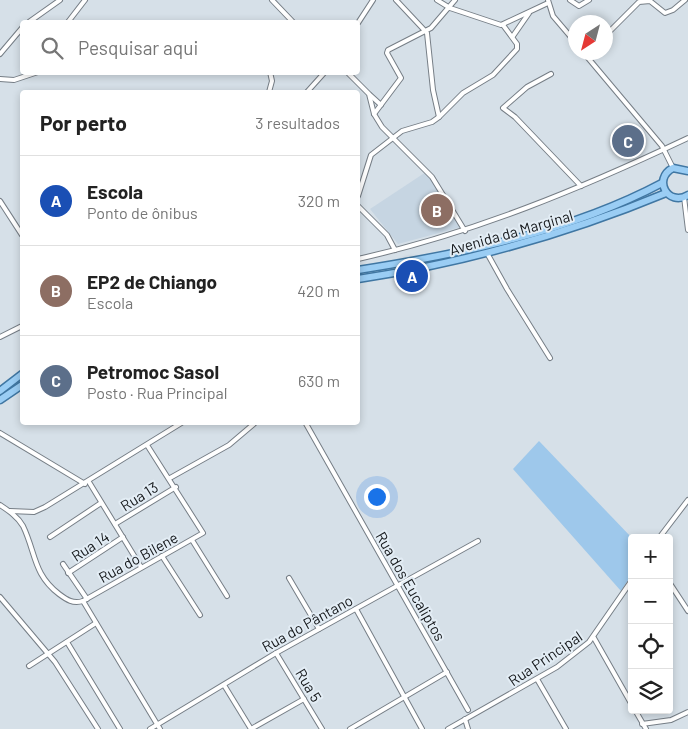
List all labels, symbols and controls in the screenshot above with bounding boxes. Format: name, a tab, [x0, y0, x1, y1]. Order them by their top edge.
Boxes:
north arrow	[568, 15, 613, 60]
search box	[20, 20, 360, 75]
icon: search	[38, 34, 66, 62]
text: Pesquisar aqui	[78, 36, 198, 59]
text: Por perto	[40, 110, 127, 135]
text: 3 resultados	[255, 113, 340, 132]
pin: C	[612, 122, 644, 160]
text: Escola	[87, 180, 143, 203]
text: A	[51, 191, 61, 210]
text: 320 m	[298, 191, 340, 210]
pin: B	[421, 191, 453, 229]
text: Ponto de ônibus	[87, 203, 198, 222]
street label: Avenida da Marginal	[447, 206, 575, 258]
pin: A	[396, 257, 428, 295]
text: EP2 de Chiango	[87, 270, 217, 293]
text: B	[51, 281, 61, 300]
text: 420 m	[297, 281, 340, 300]
text: Escola	[87, 293, 133, 312]
text: Petromoc Sasol	[87, 360, 219, 383]
text: C	[51, 371, 61, 390]
text: 630 m	[298, 371, 340, 390]
text: Posto · Rua Principal	[87, 383, 227, 402]
street label: Rua 13	[117, 478, 161, 514]
your location	[364, 484, 390, 510]
street label: Rua 14	[68, 527, 112, 565]
street label: Rua do Bilene	[95, 528, 181, 586]
street label: Rua dos Eucaliptos	[372, 528, 450, 644]
map controls	[628, 534, 673, 714]
button: +	[628, 534, 673, 579]
button: −	[628, 579, 673, 624]
street label: Rua do Pântano	[258, 591, 356, 655]
button: locate	[628, 624, 673, 669]
street label: Rua Principal	[505, 627, 585, 689]
street label: Rua 5	[292, 665, 326, 705]
button: layers	[628, 669, 673, 714]

